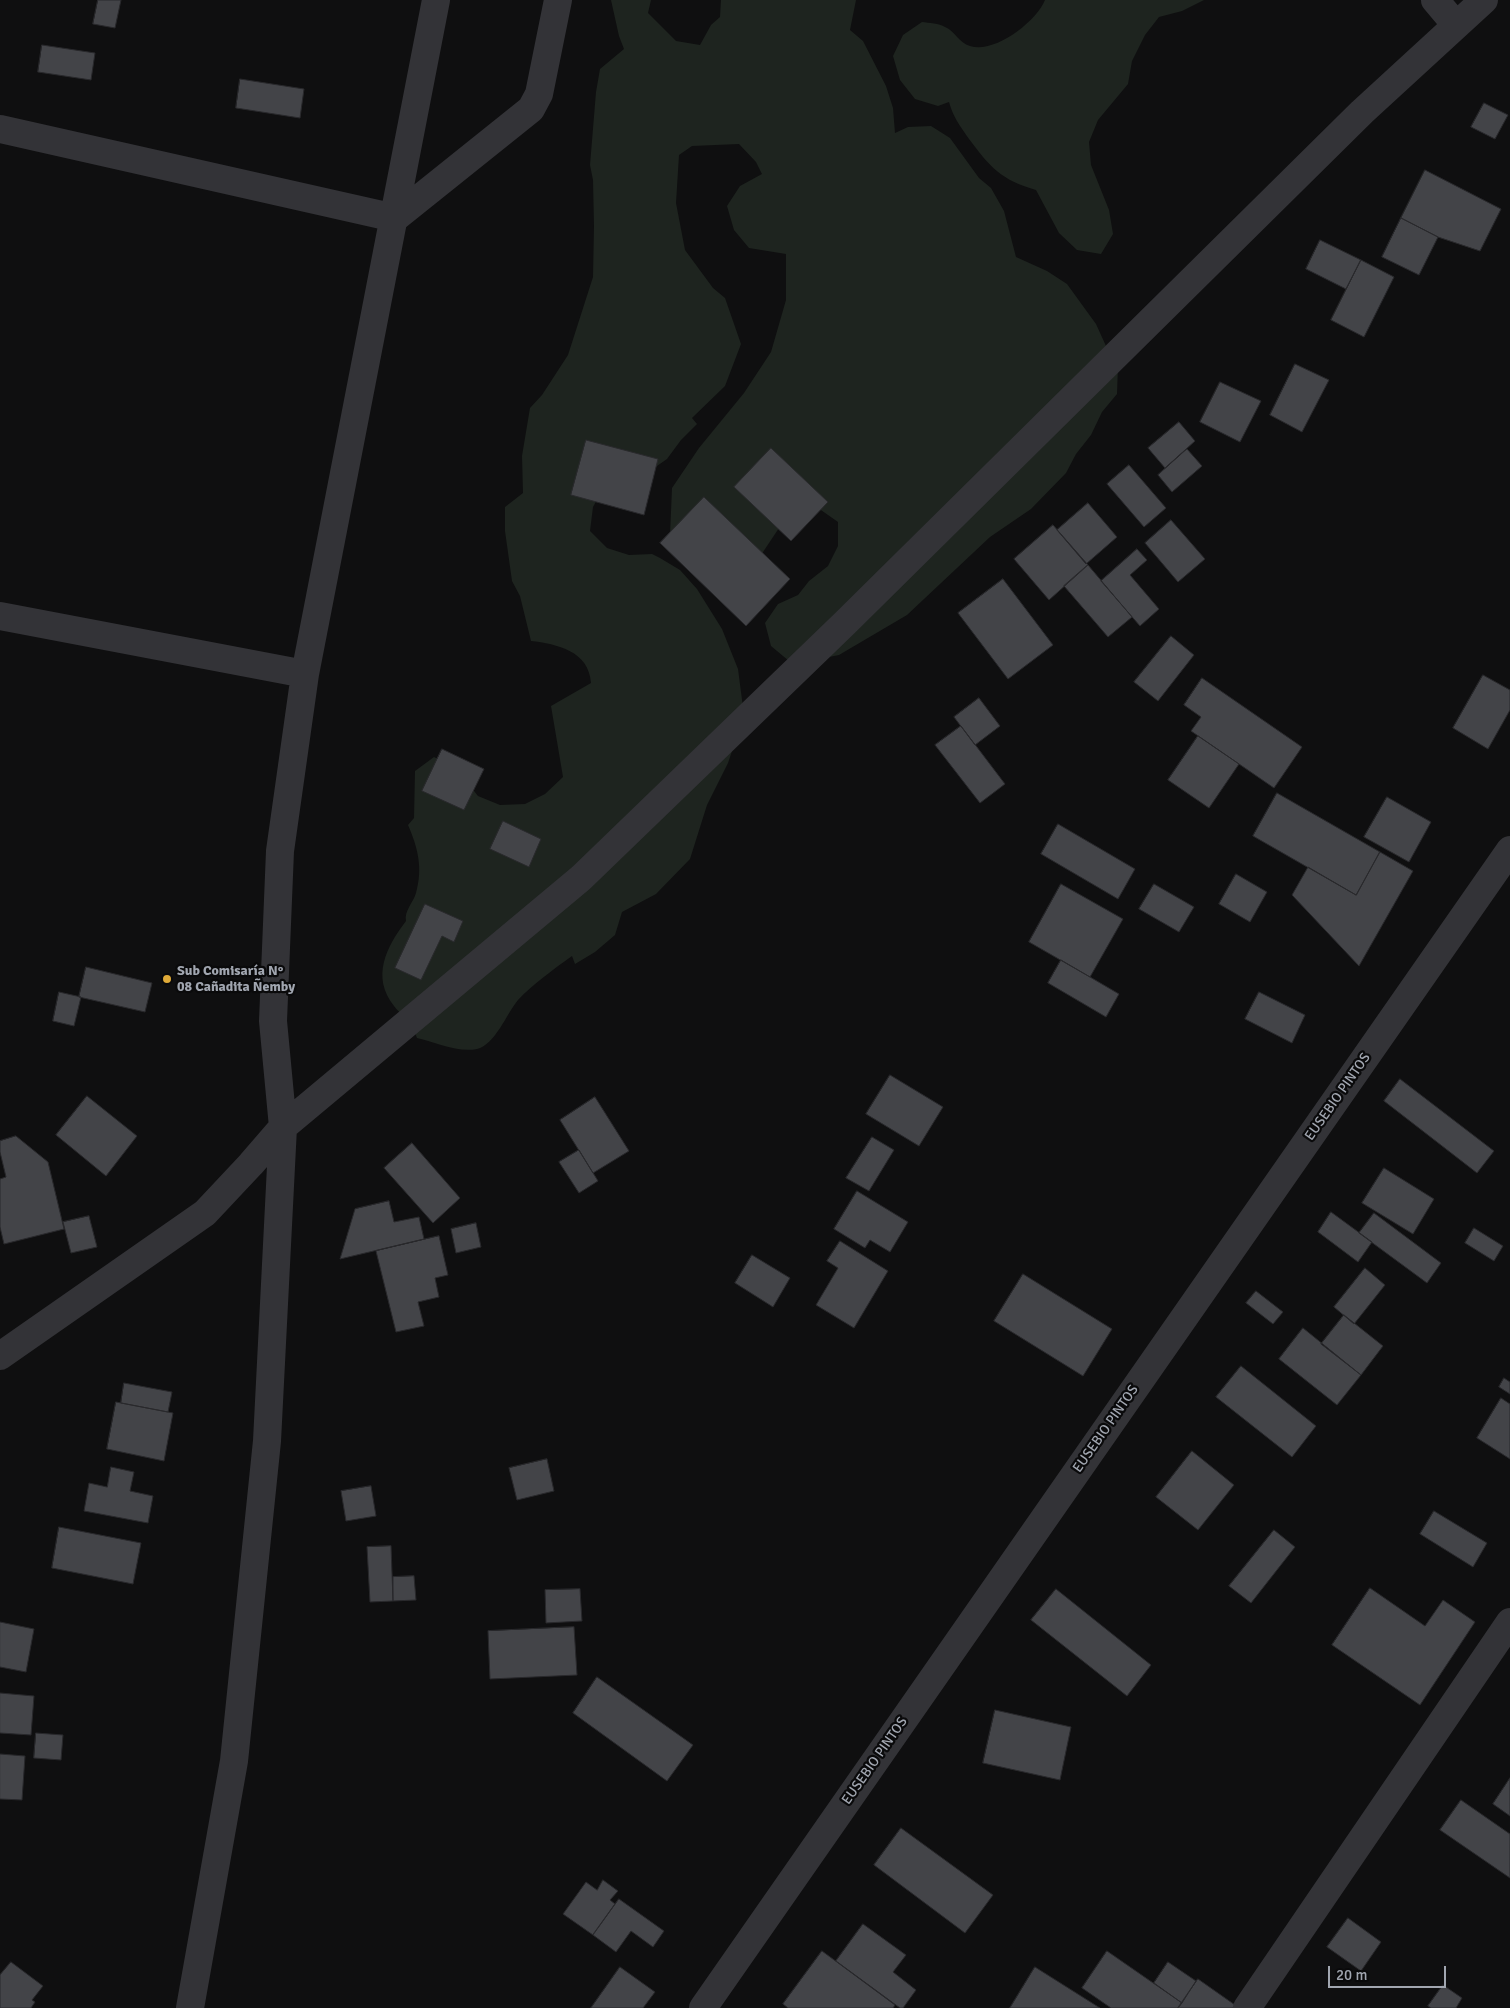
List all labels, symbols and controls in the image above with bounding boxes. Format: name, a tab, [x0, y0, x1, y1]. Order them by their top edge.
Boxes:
place label: Sub Comisaría N° 08 Cañadita Ñemby	[177, 963, 295, 996]
marker: Sub Comisaría N° 08 Cañadita Ñemby	[161, 973, 173, 985]
street label: EUSEBIO PINTOS	[1302, 1050, 1374, 1144]
street label: EUSEBIO PINTOS	[1070, 1382, 1142, 1476]
street label: EUSEBIO PINTOS	[839, 1714, 911, 1808]
scale bar	[1330, 1956, 1448, 1988]
text: 20 m	[1336, 1966, 1367, 1984]

